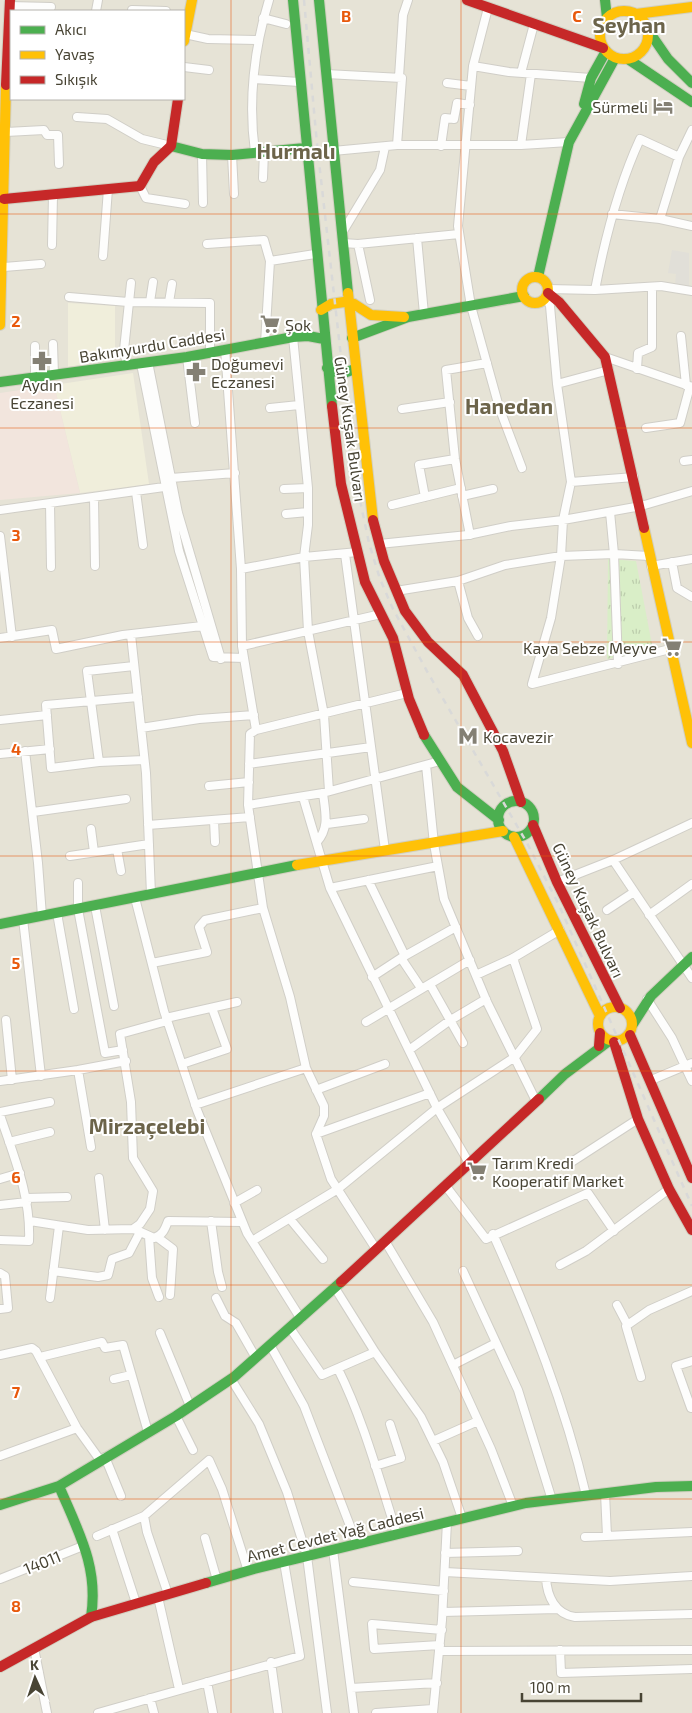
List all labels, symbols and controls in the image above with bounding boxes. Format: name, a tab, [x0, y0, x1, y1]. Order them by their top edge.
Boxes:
text: B	[341, 6, 351, 25]
text: C	[572, 6, 582, 25]
legend	[10, 10, 185, 100]
district label: Seyhan	[592, 12, 666, 38]
text: Akıcı	[55, 20, 87, 38]
text: Yavaş	[55, 45, 95, 64]
text: Sıkışık	[55, 70, 98, 89]
hotel icon: Sürmeli	[652, 95, 674, 117]
place label: Sürmeli	[592, 97, 648, 116]
district label: Hurmalı	[256, 138, 336, 163]
text: 2	[11, 311, 21, 330]
supermarket icon: Şok	[259, 313, 281, 335]
place label: Şok	[285, 315, 311, 335]
street label: Bakımyurdu Caddesi	[78, 324, 226, 366]
pharmacy icon: Aydın Eczanesi	[31, 350, 53, 372]
place label: Doğumevi Eczanesi	[211, 354, 284, 391]
street label: Güney Kuşak Bulvarı	[330, 355, 371, 503]
pharmacy icon: Doğumevi Eczanesi	[185, 361, 207, 383]
place label: Aydın Eczanesi	[10, 375, 74, 412]
district label: Hanedan	[465, 393, 553, 418]
text: 3	[11, 525, 21, 544]
supermarket icon: Kaya Sebze Meyve	[661, 636, 683, 658]
place label: Kaya Sebze Meyve	[523, 638, 657, 657]
metro station icon: Kocavezir	[457, 725, 479, 747]
place label: Kocavezir	[483, 727, 554, 746]
text: 4	[11, 739, 21, 758]
street label: Güney Kuşak Bulvarı	[548, 840, 629, 981]
text: 5	[12, 953, 21, 972]
district label: Mirzaçelebi	[89, 1113, 205, 1140]
place label: Tarım Kredi Kooperatif Market	[492, 1153, 624, 1190]
supermarket icon: Tarım Kredi Kooperatif Market	[466, 1160, 488, 1182]
text: 6	[11, 1167, 21, 1186]
text: 7	[12, 1382, 21, 1401]
street label: Amet Cevdet Yağ Caddesi	[245, 1503, 425, 1565]
street label: 14011	[21, 1546, 63, 1578]
text: 8	[11, 1596, 21, 1615]
north arrow	[10, 1653, 60, 1703]
text: K	[29, 1656, 39, 1673]
scale bar	[522, 1670, 641, 1702]
text: 100 m	[530, 1678, 571, 1696]

